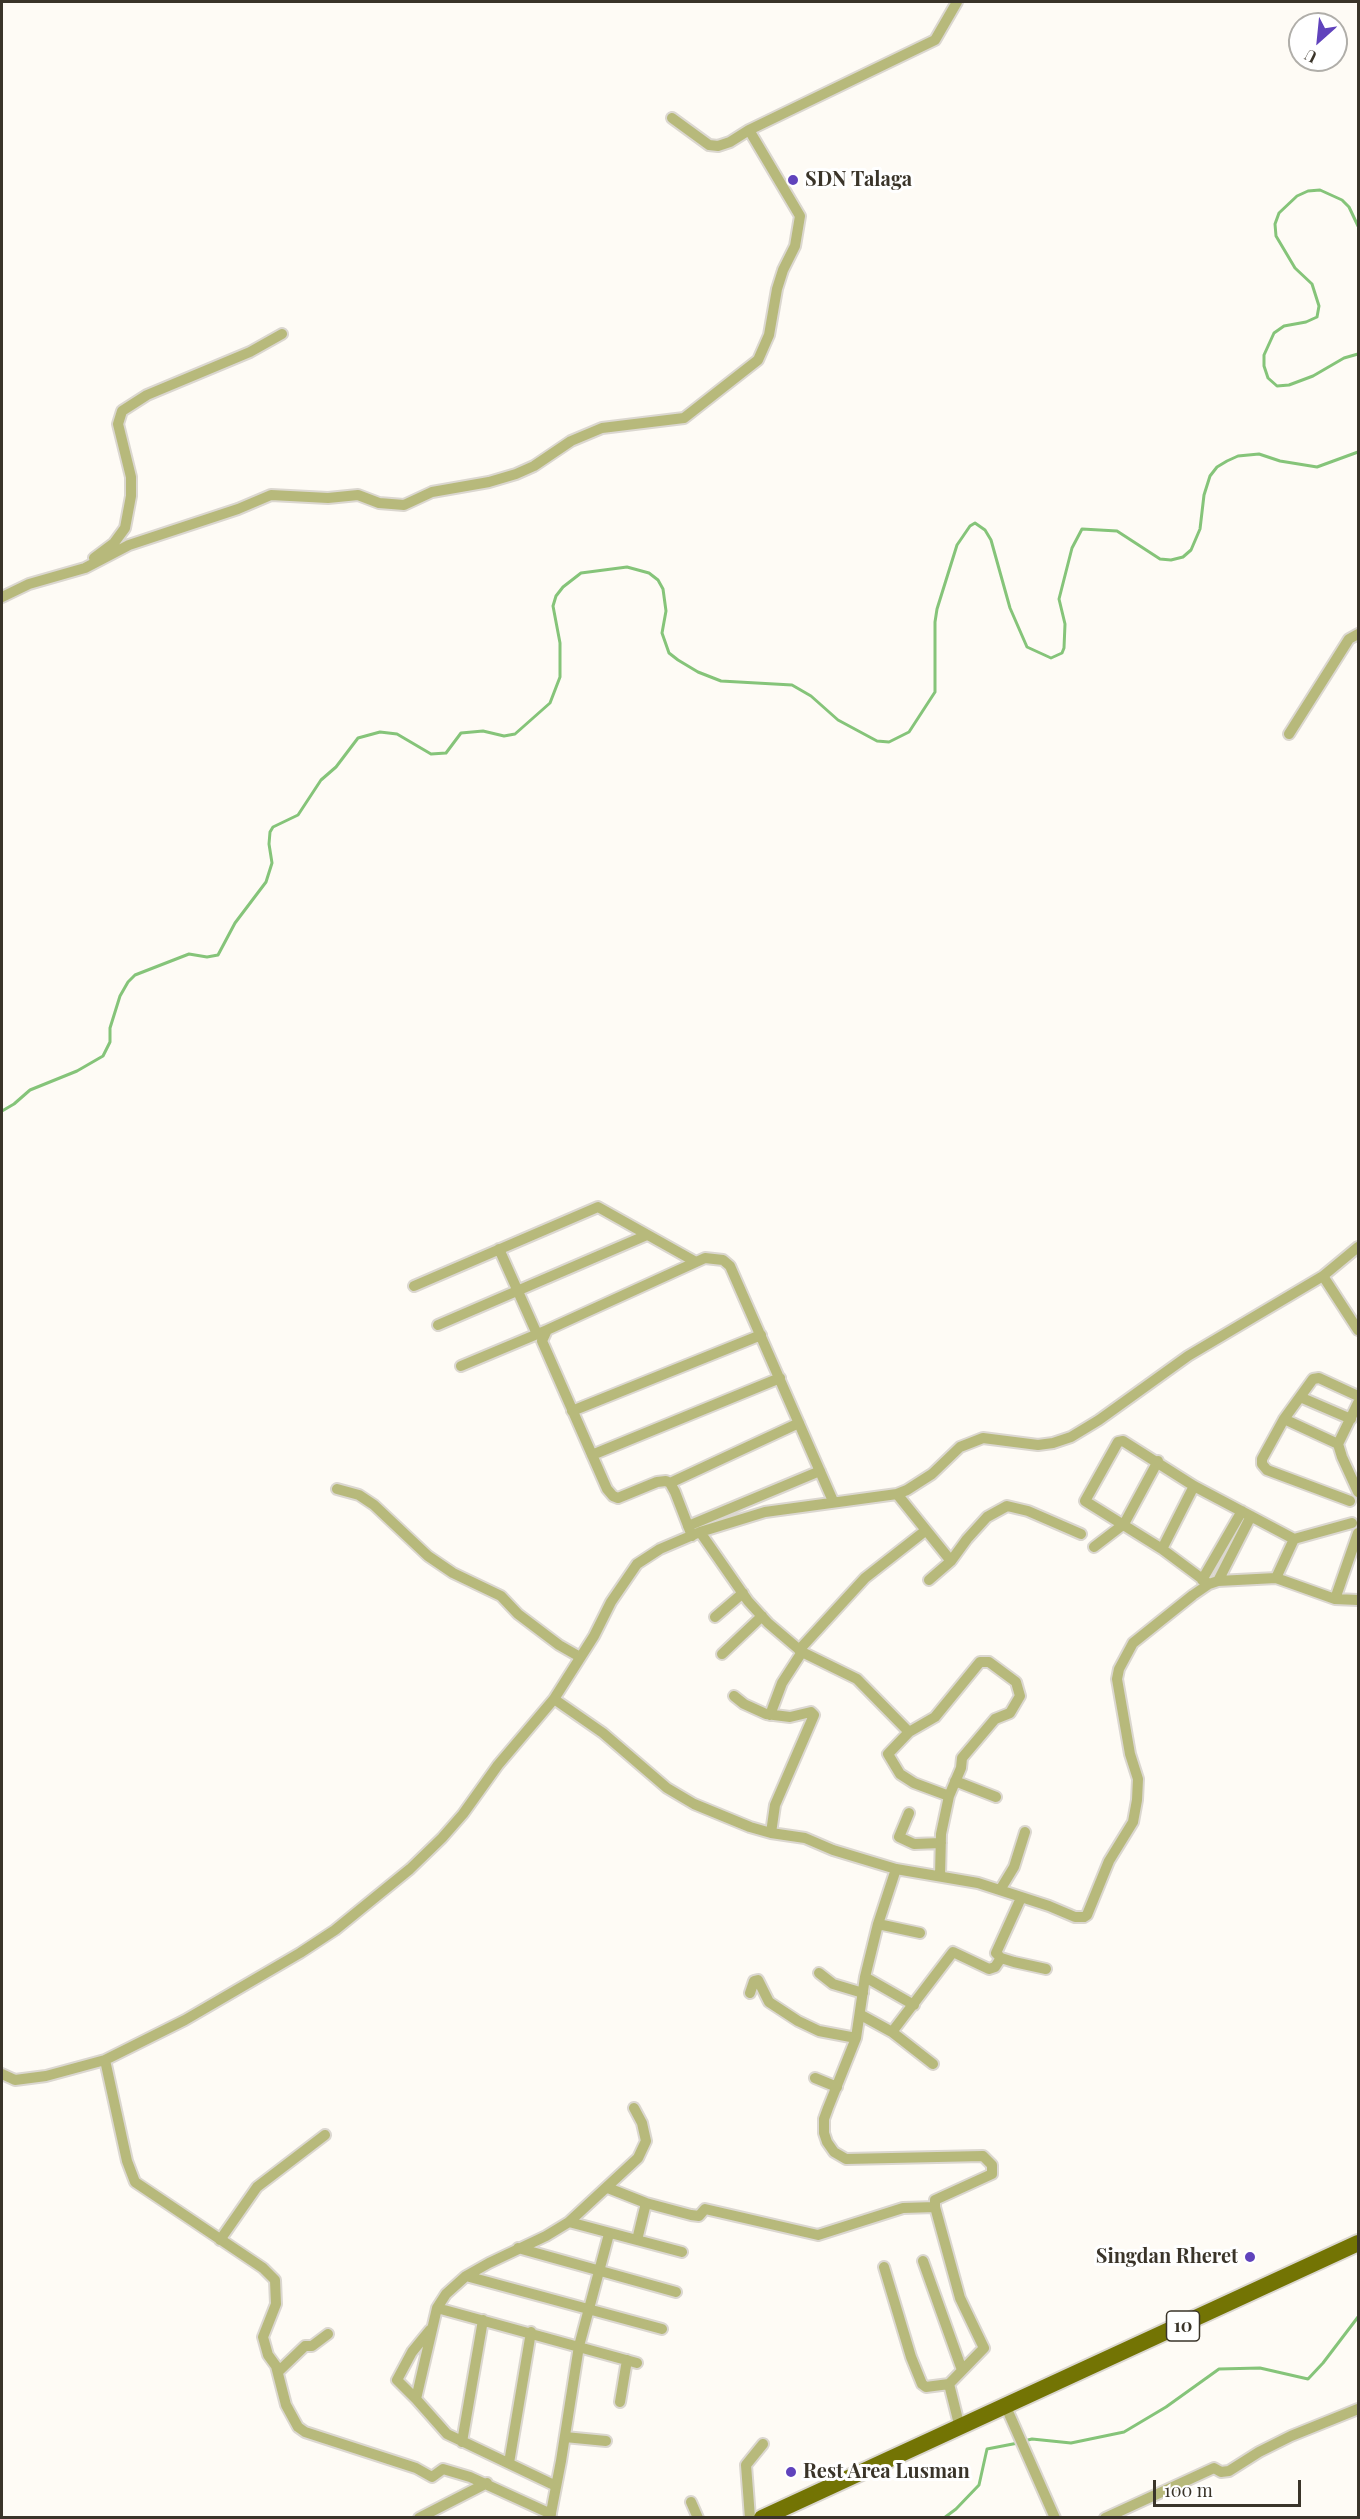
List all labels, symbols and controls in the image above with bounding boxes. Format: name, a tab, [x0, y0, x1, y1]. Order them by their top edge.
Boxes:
north arrow	[1288, 12, 1348, 72]
text: U	[1301, 45, 1320, 69]
place label: SDN Talaga	[805, 168, 912, 192]
marker: SDN Talaga	[786, 173, 800, 187]
place label: Singdan Rheret	[1096, 2245, 1238, 2269]
marker: Singdan Rheret	[1243, 2250, 1257, 2264]
road number: 10	[1166, 2311, 1200, 2341]
place label: Rest Area Lusman	[803, 2460, 970, 2484]
marker: Rest Area Lusman	[784, 2465, 798, 2479]
scale bar	[1156, 2468, 1304, 2506]
text: 100 m	[1164, 2478, 1213, 2502]

